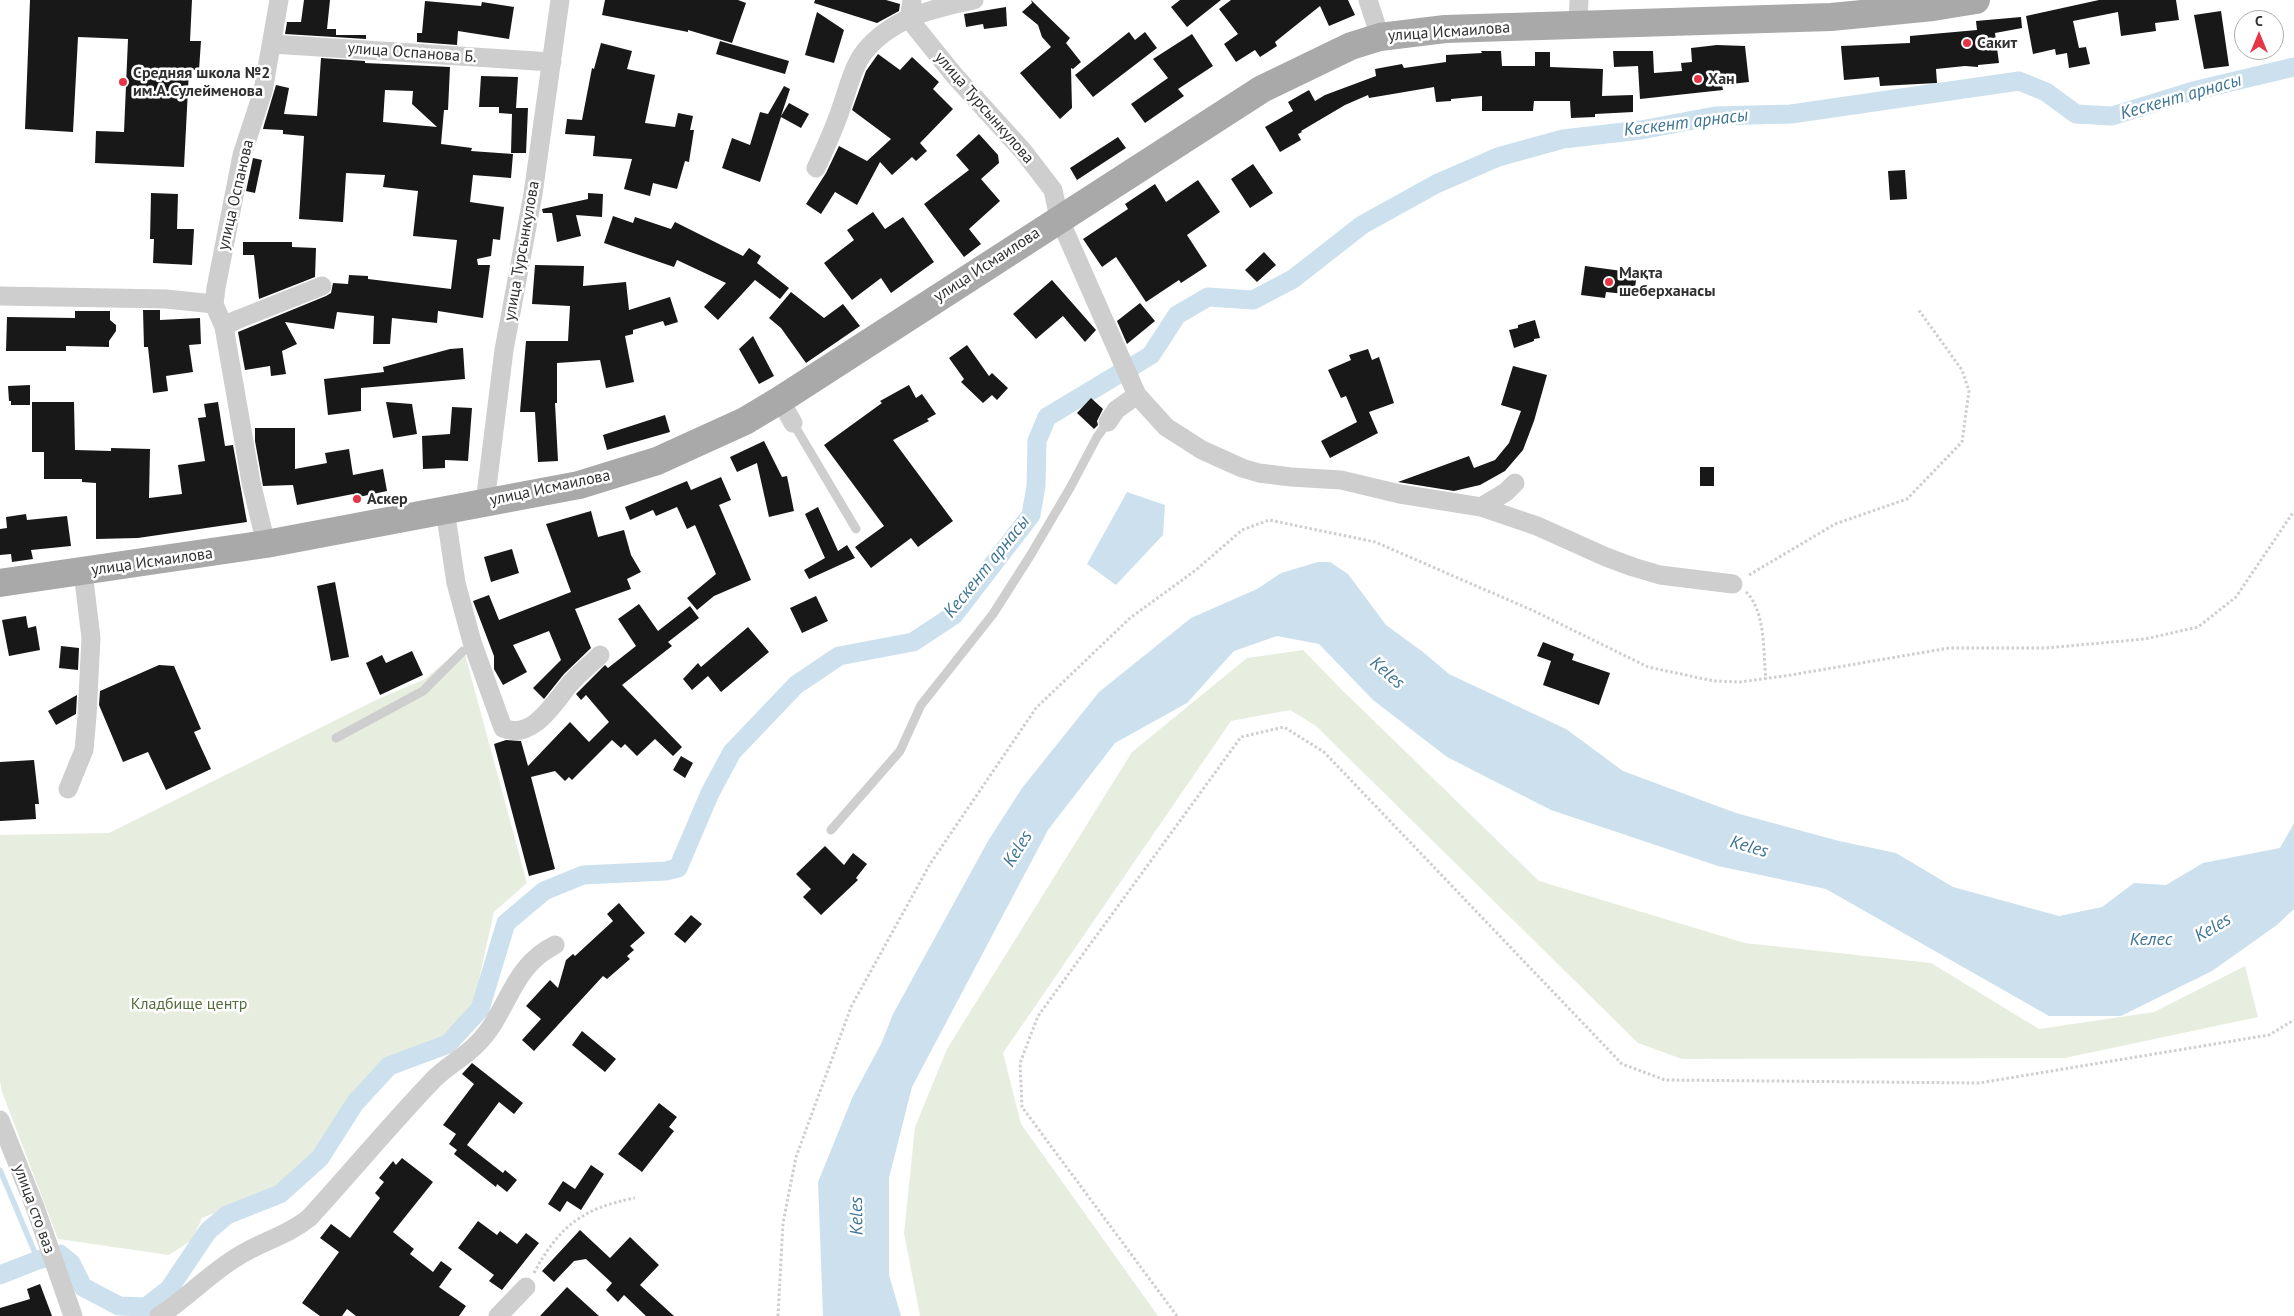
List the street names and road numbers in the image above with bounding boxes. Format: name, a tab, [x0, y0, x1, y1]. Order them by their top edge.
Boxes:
street label: улица Исмаилова	[1387, 18, 1511, 46]
street label: улица Оспанова Б.	[347, 39, 477, 67]
street label: улица Турсынкулова	[930, 48, 1038, 168]
street label: улица Оспанова	[214, 138, 258, 252]
street label: улица Турсынкулова	[500, 180, 544, 322]
street label: улица Исмаилова	[930, 224, 1044, 306]
street label: улица Исмаилова	[488, 466, 612, 510]
street label: улица Исмаилова	[90, 544, 214, 580]
street label: улица сто ваз	[9, 1162, 59, 1256]

